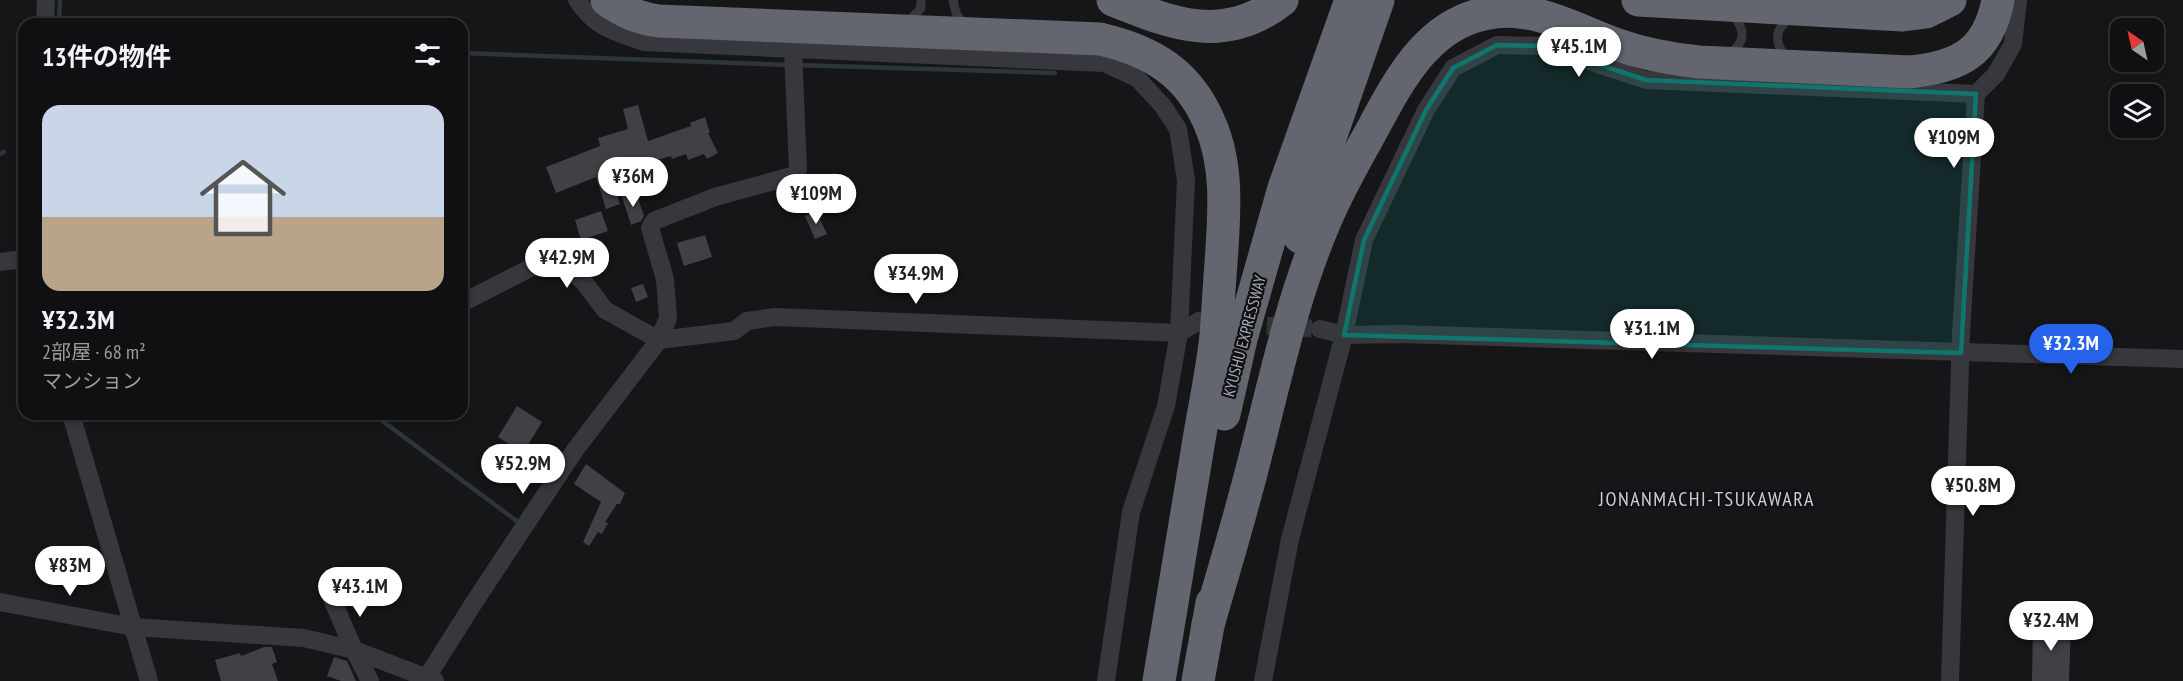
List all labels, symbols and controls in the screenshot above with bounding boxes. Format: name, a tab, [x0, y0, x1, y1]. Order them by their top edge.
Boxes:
north arrow	[2110, 18, 2164, 72]
map controls	[2110, 18, 2164, 138]
pin: ¥45.1M	[1530, 27, 1628, 78]
text: ¥45.1M	[1551, 33, 1607, 59]
icon: filters	[411, 38, 444, 71]
text: 13件の物件	[42, 40, 171, 73]
button: layers	[2110, 84, 2164, 138]
pin: ¥109M	[1912, 118, 1996, 169]
text: ¥109M	[1928, 124, 1980, 150]
icon: home	[189, 144, 297, 252]
pin: ¥36M	[597, 157, 669, 208]
text: ¥36M	[612, 163, 654, 189]
pin: ¥109M	[774, 174, 858, 225]
text: ¥109M	[790, 180, 842, 206]
pin: ¥42.9M	[518, 238, 616, 289]
text: ¥42.9M	[539, 244, 595, 270]
pin: ¥34.9M	[867, 254, 965, 305]
text: ¥34.9M	[888, 260, 944, 286]
street label: KYUSHU EXPRESSWAY	[1218, 272, 1270, 399]
text: ¥32.3M	[42, 303, 115, 336]
pin: ¥31.1M	[1603, 309, 1701, 360]
text: ¥31.1M	[1624, 315, 1680, 341]
pin: ¥32.3M	[2022, 324, 2120, 375]
text: ¥32.3M	[2043, 330, 2099, 356]
text: 2部屋 · 68 m²	[42, 339, 146, 365]
text: マンション	[42, 368, 142, 394]
pin: ¥52.9M	[474, 444, 572, 495]
text: ¥52.9M	[495, 450, 551, 476]
pin: ¥50.8M	[1924, 466, 2022, 517]
text: ¥50.8M	[1945, 472, 2001, 498]
district label: JONANMACHI-TSUKAWARA	[1598, 486, 1815, 512]
pin: ¥83M	[34, 546, 106, 597]
text: ¥83M	[49, 552, 91, 578]
pin: ¥43.1M	[311, 567, 409, 618]
text: ¥43.1M	[332, 573, 388, 599]
pin: ¥32.4M	[2002, 601, 2100, 652]
text: ¥32.4M	[2023, 607, 2079, 633]

